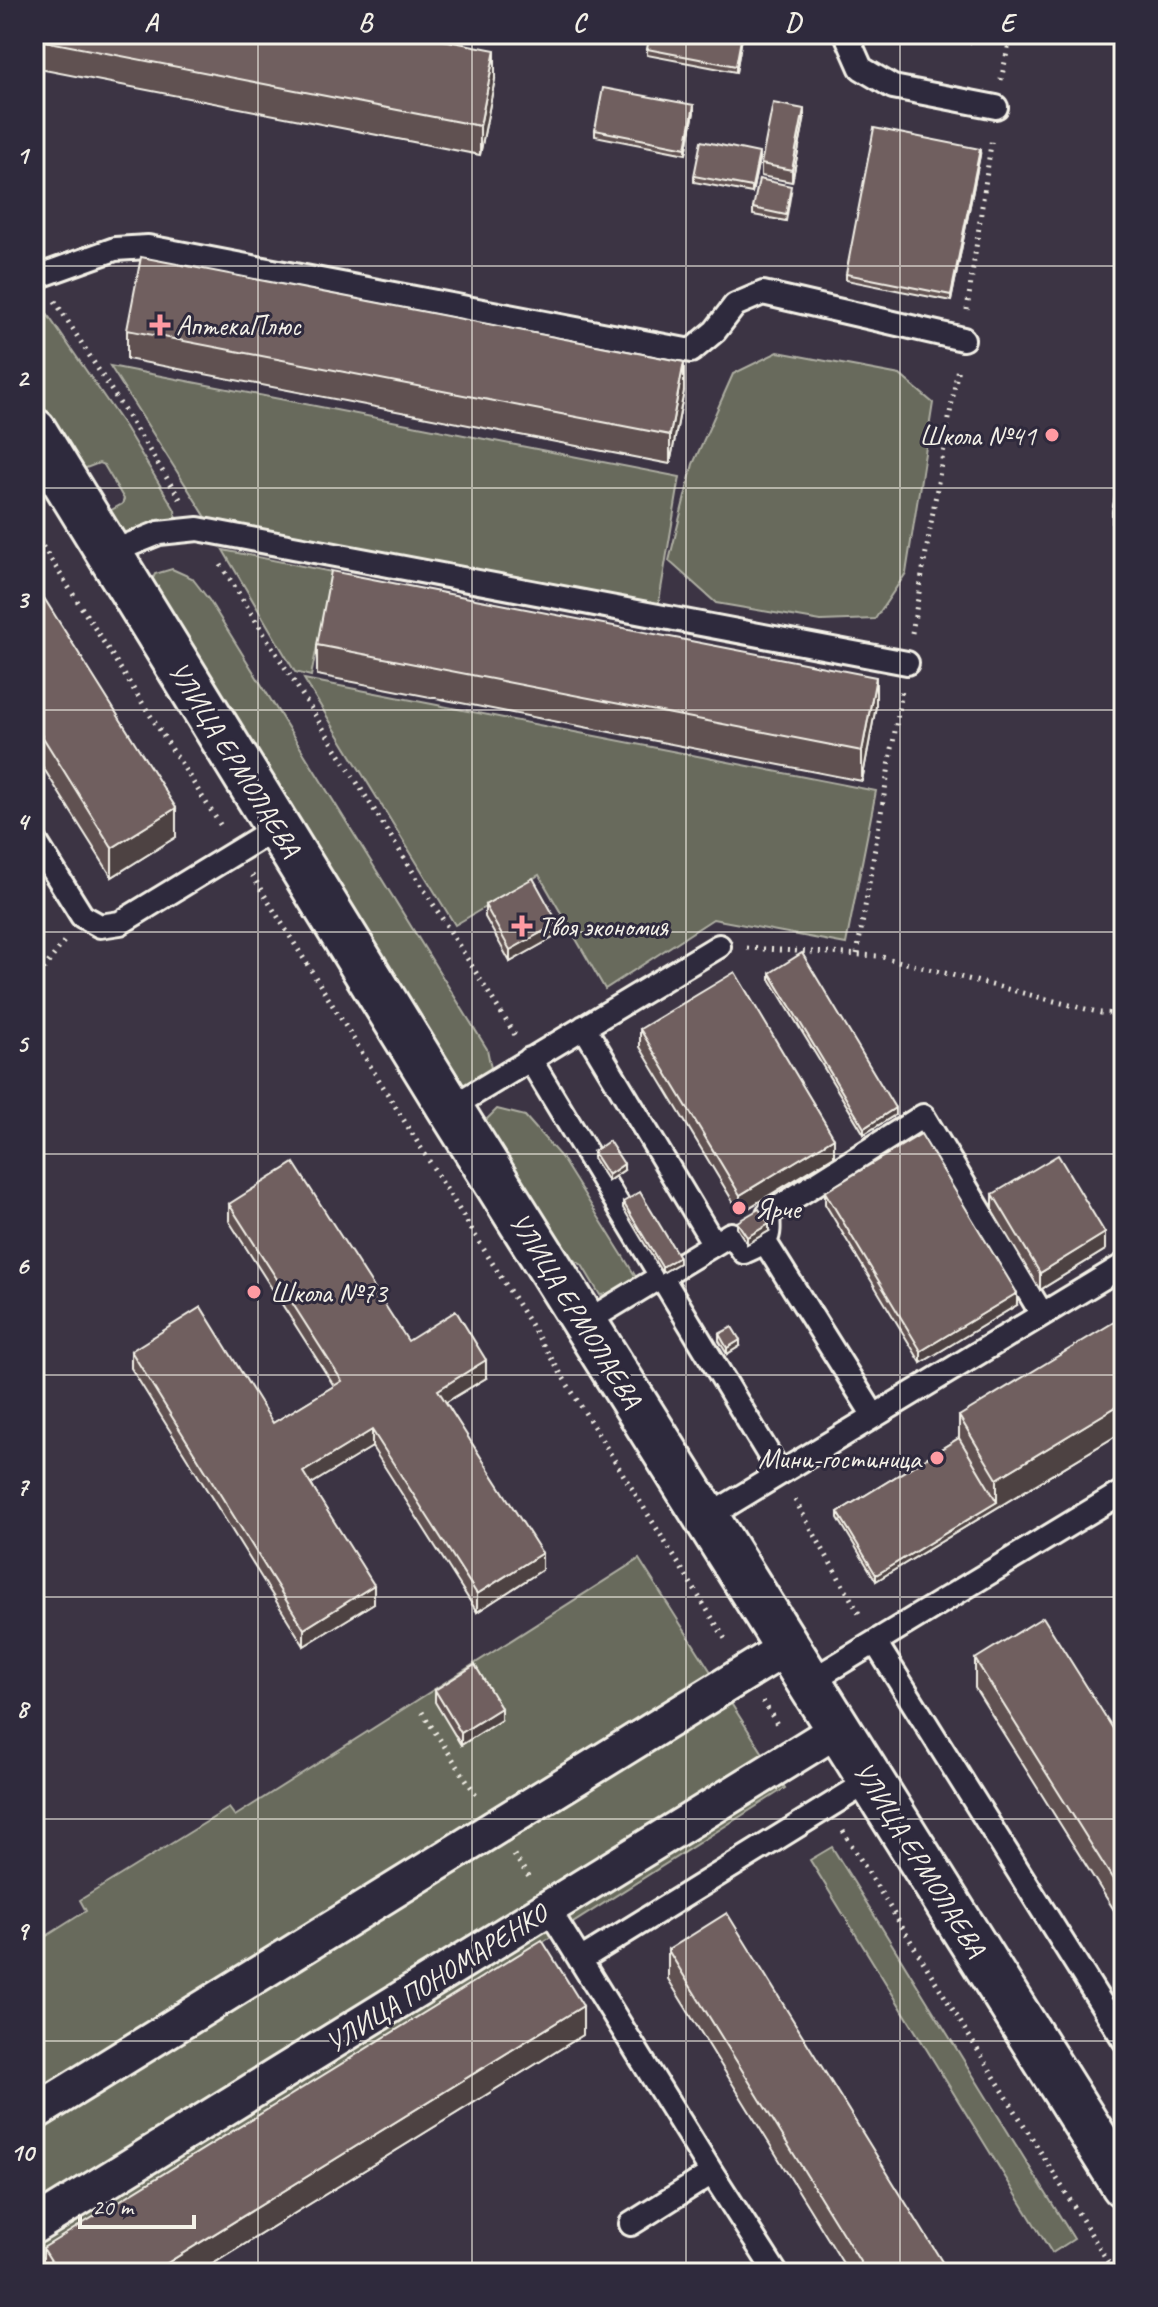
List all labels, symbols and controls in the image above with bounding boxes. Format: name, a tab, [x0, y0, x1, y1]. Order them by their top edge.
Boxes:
text: A	[144, 6, 159, 39]
text: B	[358, 6, 374, 39]
text: C	[573, 6, 589, 39]
text: D	[785, 6, 803, 39]
text: E	[1000, 6, 1018, 39]
text: 1	[16, 139, 31, 172]
place label: АптекаПлюс	[176, 308, 302, 343]
marker: АптекаПлюс	[151, 316, 169, 334]
text: 2	[16, 361, 30, 394]
place label: Школа №41	[919, 418, 1037, 453]
marker: Школа №41	[1043, 426, 1061, 444]
text: 3	[16, 583, 30, 616]
street label: УЛИЦА ЕРМОЛАЕВА	[161, 655, 310, 864]
text: 4	[16, 805, 31, 838]
place label: Твоя экономия	[538, 909, 669, 944]
marker: Твоя экономия	[513, 917, 531, 935]
text: 5	[16, 1027, 30, 1060]
place label: Ярче	[755, 1191, 802, 1226]
marker: Ярче	[730, 1199, 748, 1217]
street label: УЛИЦА ЕРМОЛАЕВА	[502, 1206, 651, 1415]
text: 6	[16, 1249, 30, 1282]
place label: Школа №73	[270, 1275, 389, 1310]
marker: Школа №73	[245, 1283, 263, 1301]
place label: Мини-гостиница	[758, 1441, 923, 1476]
marker: Мини-гостиница	[928, 1449, 946, 1467]
text: 7	[16, 1470, 30, 1503]
text: 8	[16, 1692, 31, 1725]
street label: УЛИЦА ЕРМОЛАЕВА	[846, 1755, 995, 1964]
street label: УЛИЦА ПОНОМАРЕНКО	[319, 1894, 556, 2060]
text: 9	[16, 1914, 30, 1947]
text: 10	[10, 2136, 36, 2169]
scale bar	[80, 2179, 194, 2229]
text: 20 m	[92, 2192, 135, 2222]

